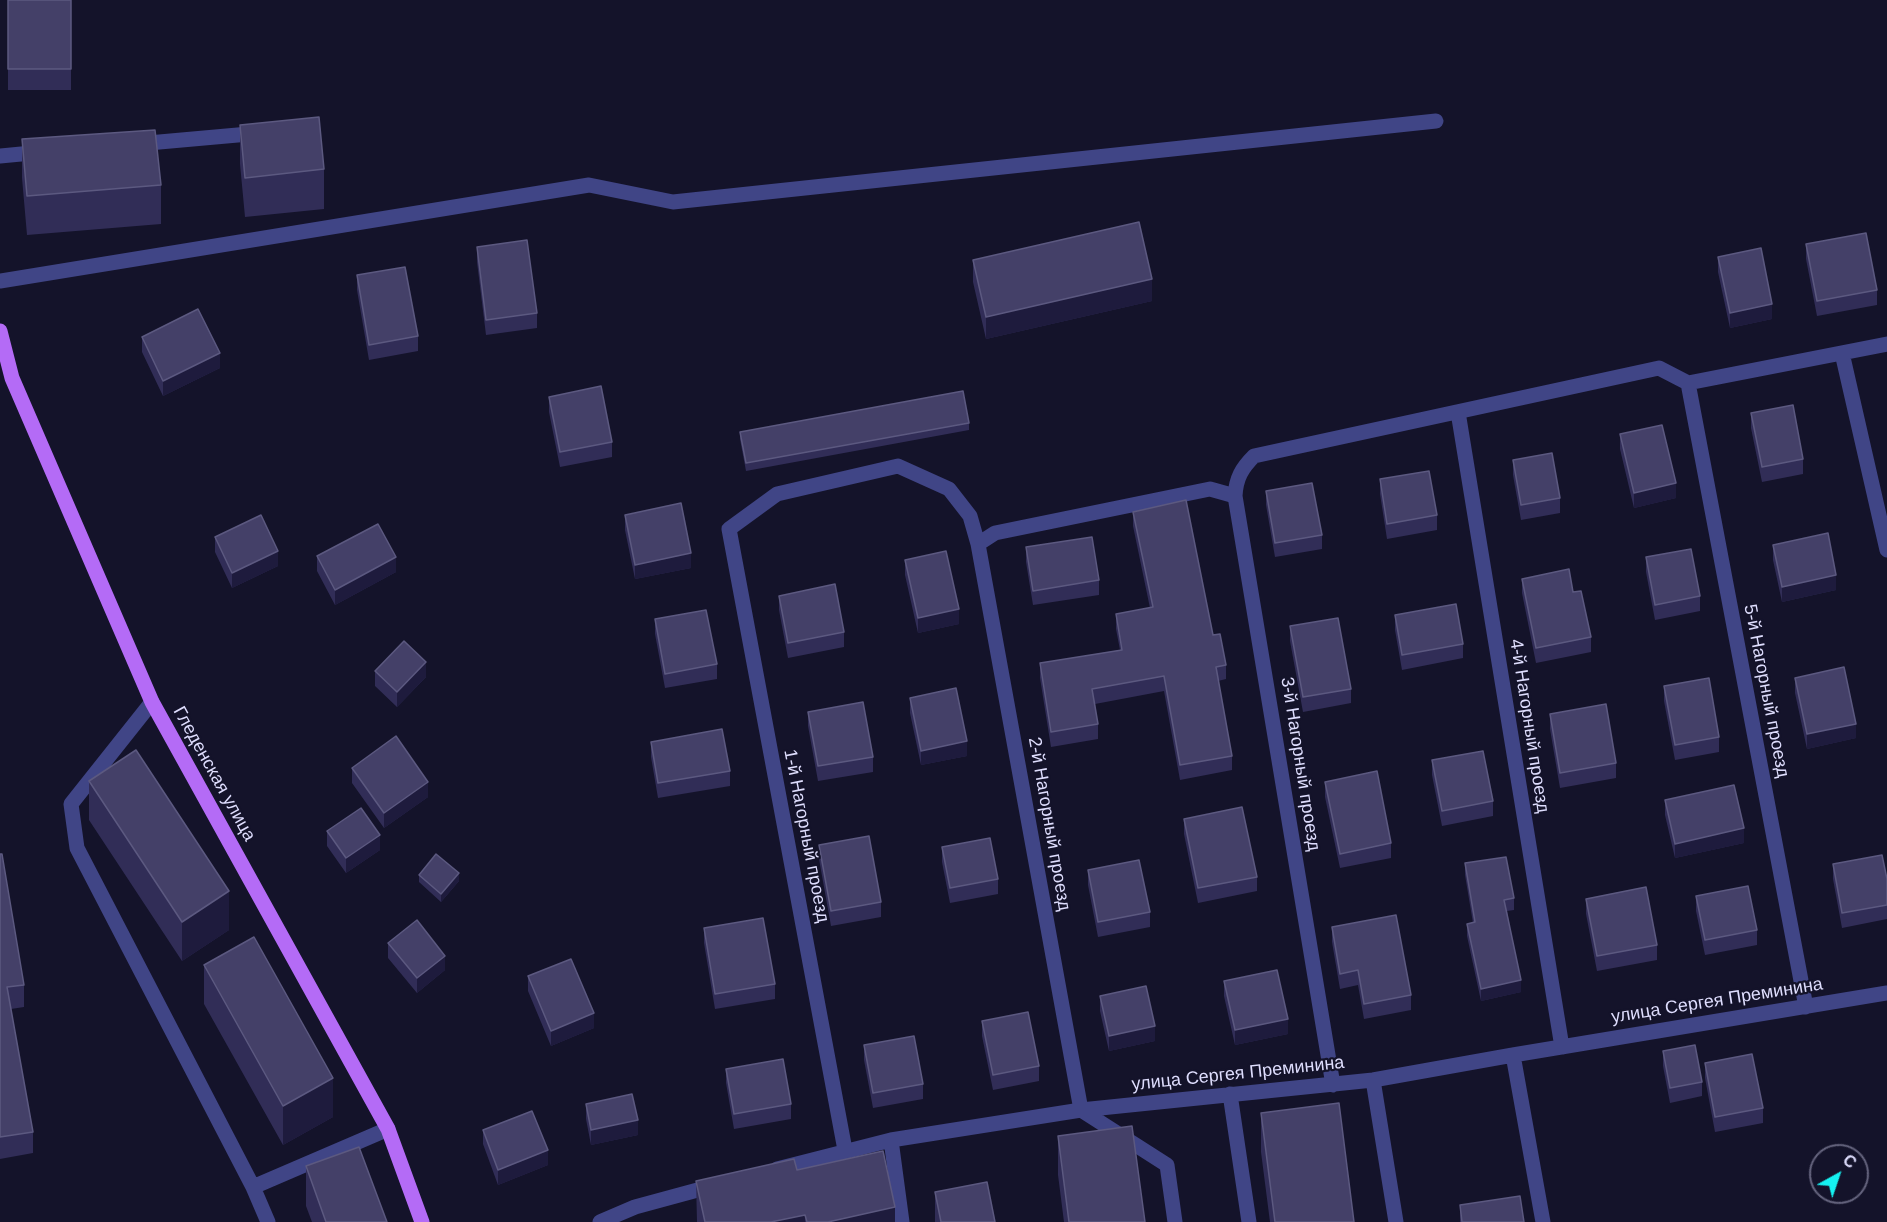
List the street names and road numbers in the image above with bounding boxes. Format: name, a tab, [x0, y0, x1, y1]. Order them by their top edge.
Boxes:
street label: 5-й Нагорный проезд	[1739, 603, 1793, 779]
street label: 4-й Нагорный проезд	[1505, 637, 1553, 815]
street label: 3-й Нагорный проезд	[1276, 675, 1324, 853]
street label: Гледенская улица	[168, 703, 260, 845]
street label: 2-й Нагорный проезд	[1023, 735, 1075, 913]
street label: 1-й Нагорный проезд	[779, 748, 833, 924]
street label: улица Сергея Преминина	[1610, 974, 1824, 1028]
street label: улица Сергея Преминина	[1131, 1052, 1345, 1096]

